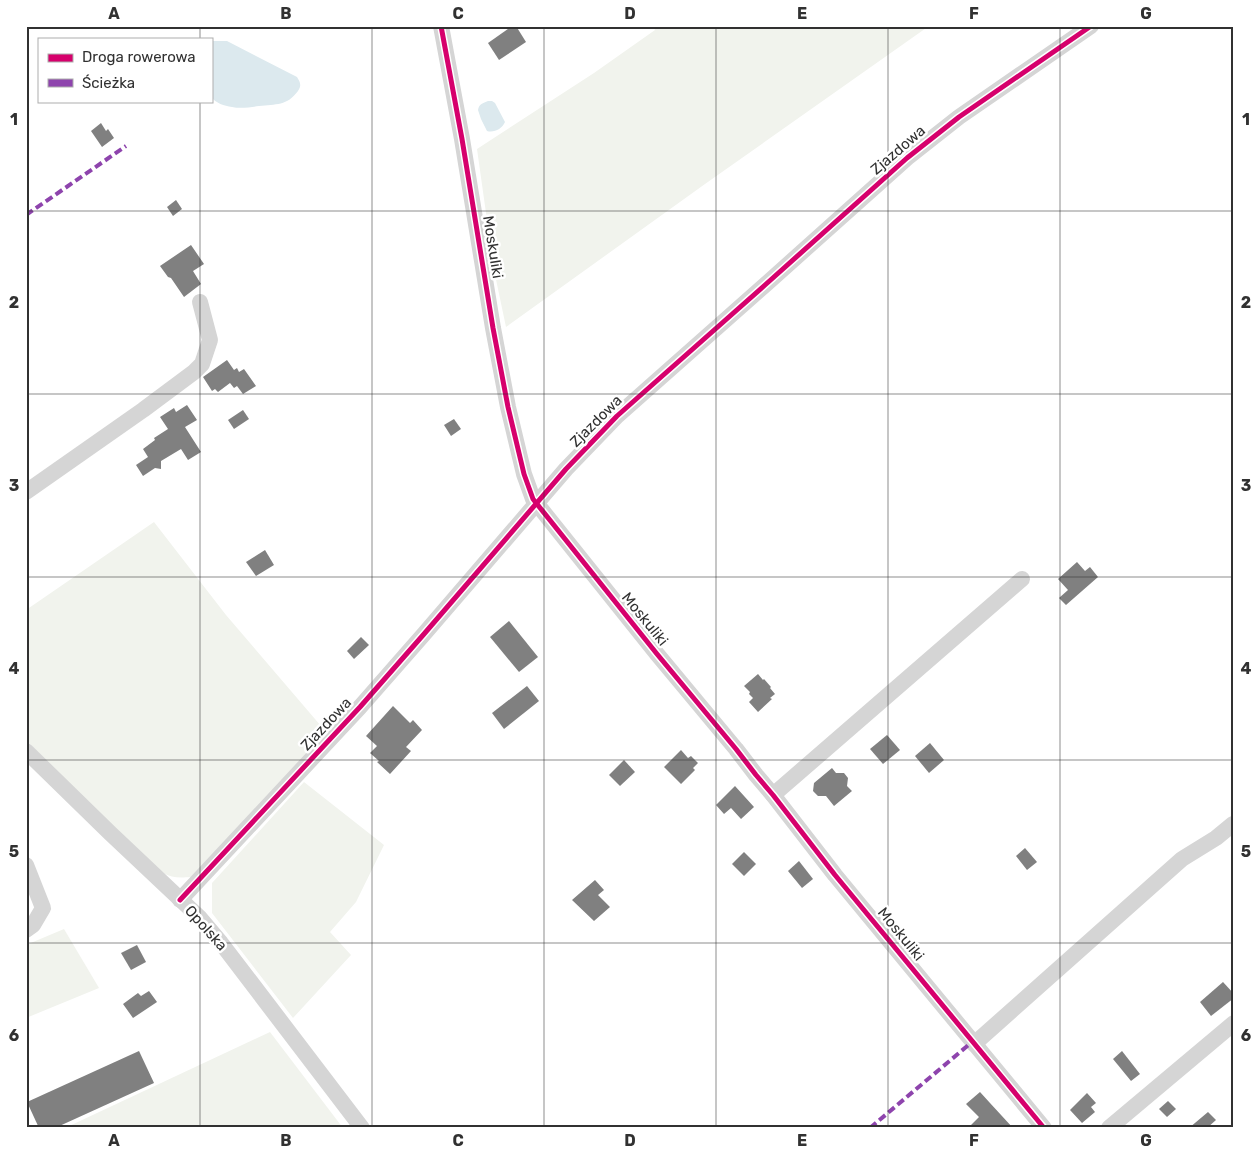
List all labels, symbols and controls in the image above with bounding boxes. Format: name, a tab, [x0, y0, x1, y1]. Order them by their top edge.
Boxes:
text: A	[108, 4, 120, 23]
text: B	[280, 4, 292, 23]
text: C	[452, 4, 464, 23]
text: D	[624, 4, 636, 23]
text: E	[797, 4, 807, 23]
text: F	[969, 4, 979, 23]
text: G	[1140, 4, 1152, 23]
legend	[38, 38, 212, 102]
text: Droga rowerowa	[82, 48, 196, 66]
text: Ścieżka	[82, 74, 135, 92]
text: 1	[10, 110, 18, 129]
text: 1	[1242, 110, 1250, 129]
street label: Zjazdowa	[867, 122, 929, 178]
street label: Moskuliki	[479, 214, 507, 280]
text: 2	[9, 293, 19, 312]
text: 2	[1241, 293, 1251, 312]
street label: Zjazdowa	[566, 391, 626, 451]
text: 3	[9, 476, 19, 495]
text: 3	[1241, 476, 1251, 495]
street label: Moskuliki	[618, 589, 672, 649]
text: 4	[9, 659, 20, 678]
text: 4	[1241, 659, 1252, 678]
street label: Zjazdowa	[297, 694, 355, 754]
text: 5	[9, 842, 19, 861]
text: 5	[1241, 842, 1251, 861]
street label: Opolska	[181, 902, 231, 954]
street label: Moskuliki	[874, 904, 928, 964]
text: 6	[9, 1026, 19, 1045]
text: 6	[1241, 1026, 1251, 1045]
text: A	[108, 1131, 120, 1150]
text: B	[280, 1131, 292, 1150]
text: C	[452, 1131, 464, 1150]
text: D	[624, 1131, 636, 1150]
text: E	[797, 1131, 807, 1150]
text: F	[969, 1131, 979, 1150]
text: G	[1140, 1131, 1152, 1150]

